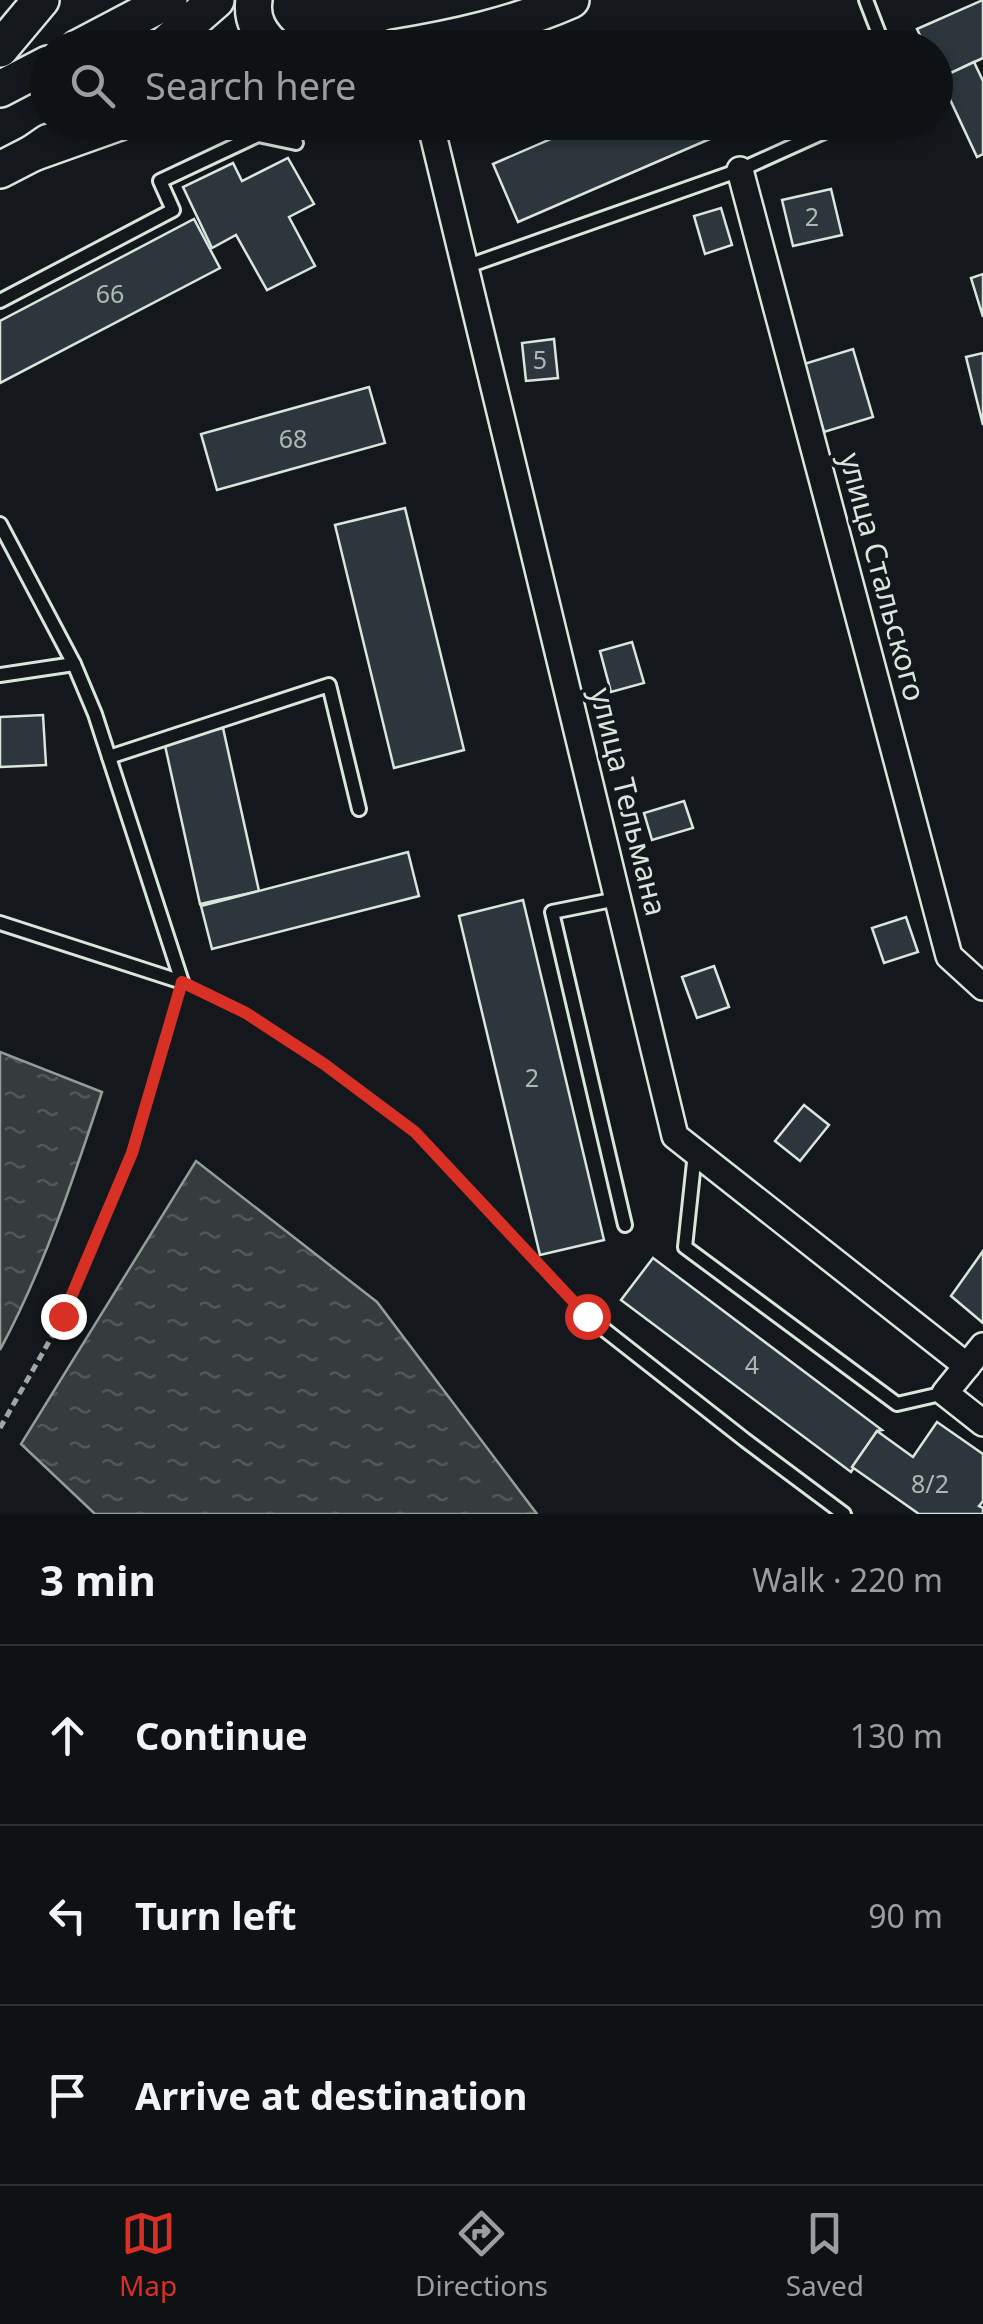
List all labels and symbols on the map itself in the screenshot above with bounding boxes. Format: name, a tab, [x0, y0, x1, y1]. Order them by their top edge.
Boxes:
house number: 2	[805, 199, 819, 233]
house number: 66	[96, 276, 124, 310]
house number: 5	[533, 342, 547, 376]
house number: 68	[279, 421, 307, 455]
street label: улица Стальского	[831, 448, 936, 705]
street label: улица Тельмана	[581, 683, 678, 920]
house number: 2	[525, 1060, 539, 1094]
route end	[41, 1294, 87, 1340]
route start	[565, 1294, 611, 1340]
house number: 4	[745, 1347, 759, 1381]
house number: 8/2	[911, 1466, 949, 1500]

